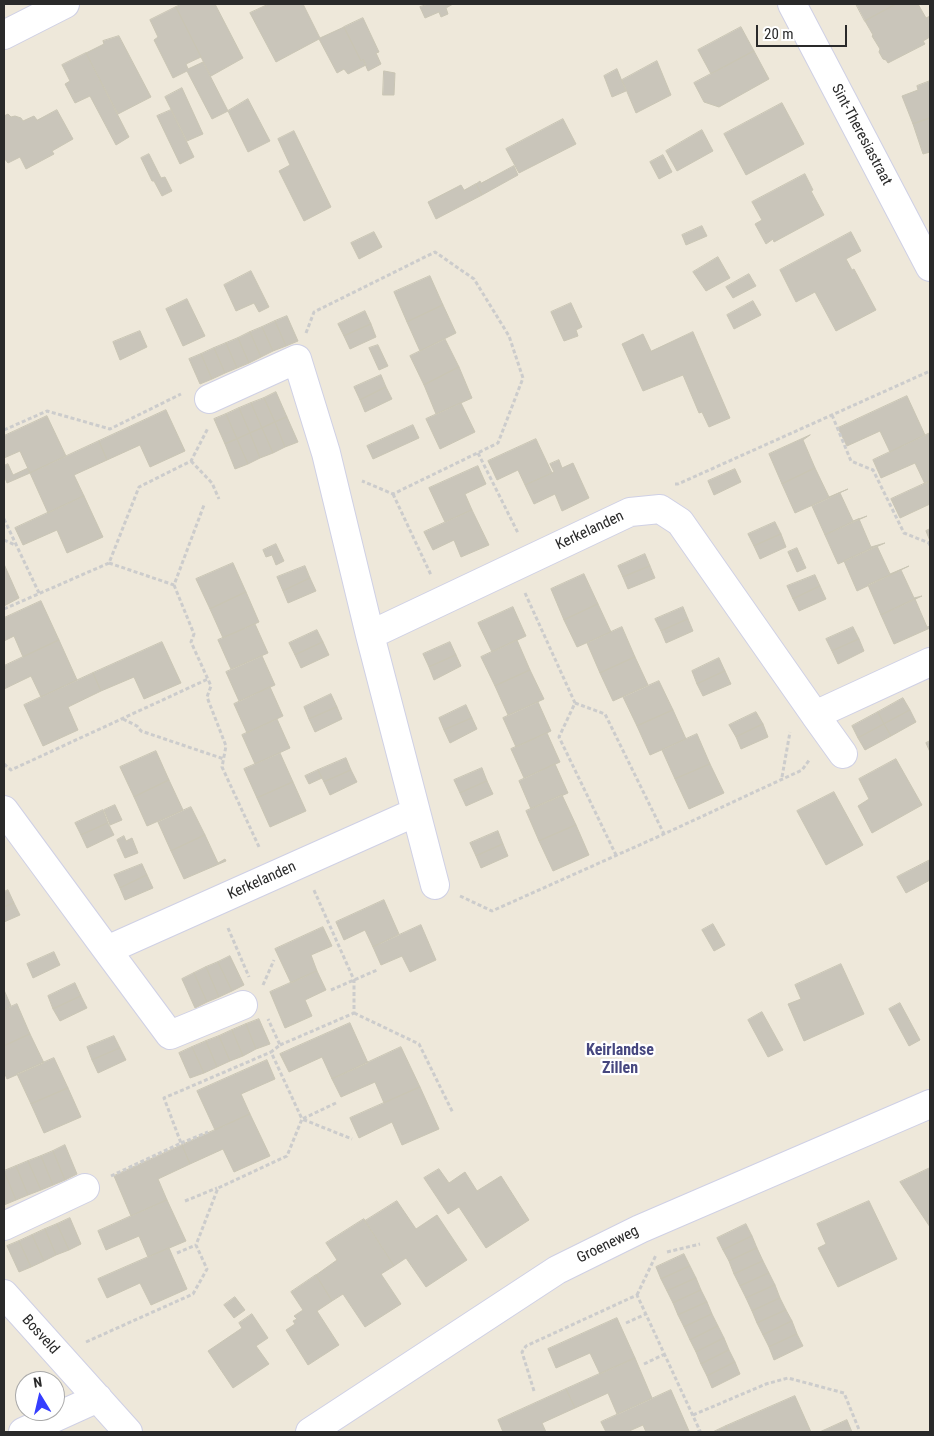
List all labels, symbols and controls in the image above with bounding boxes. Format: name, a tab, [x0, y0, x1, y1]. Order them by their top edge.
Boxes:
scale bar	[759, 15, 850, 47]
text: 20 m	[764, 25, 794, 43]
street label: Sint-Theresiastraat	[827, 81, 895, 189]
street label: Kerkelanden	[553, 507, 627, 555]
street label: Kerkelanden	[225, 858, 299, 904]
district label: Keirlandse Zillen	[586, 1041, 654, 1079]
street label: Groeneweg	[574, 1222, 642, 1268]
street label: Bosveld	[18, 1312, 62, 1358]
north arrow	[15, 1371, 65, 1421]
text: N	[32, 1374, 43, 1391]

